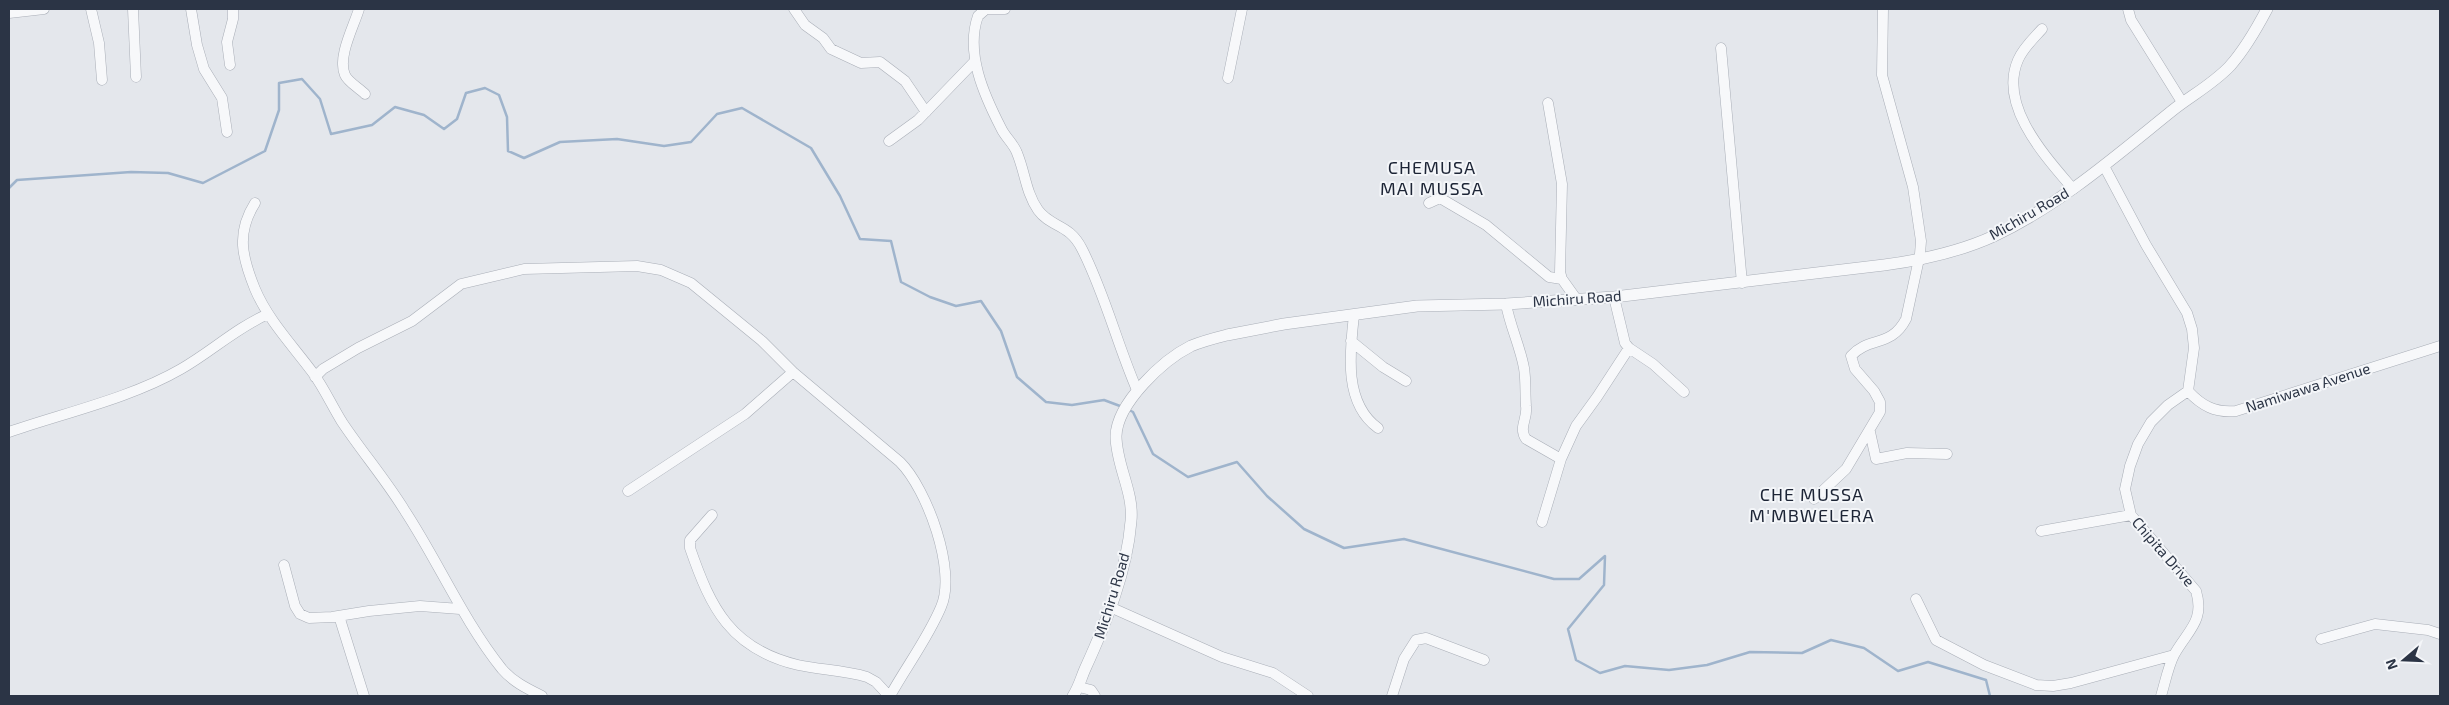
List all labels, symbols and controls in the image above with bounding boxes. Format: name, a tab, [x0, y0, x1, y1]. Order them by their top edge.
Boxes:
district label: CHEMUSA MAI MUSSA	[1380, 156, 1484, 199]
street label: Michiru Road	[1985, 183, 2072, 243]
street label: Michiru Road	[1532, 286, 1622, 310]
street label: Namiwawa Avenue	[2243, 358, 2372, 416]
district label: CHE MUSSA M'MBWELERA	[1749, 483, 1875, 526]
street label: Chipita Drive	[2129, 513, 2199, 590]
street label: Michiru Road	[1089, 550, 1133, 641]
north arrow	[2379, 635, 2429, 685]
text: N	[2382, 657, 2401, 672]

